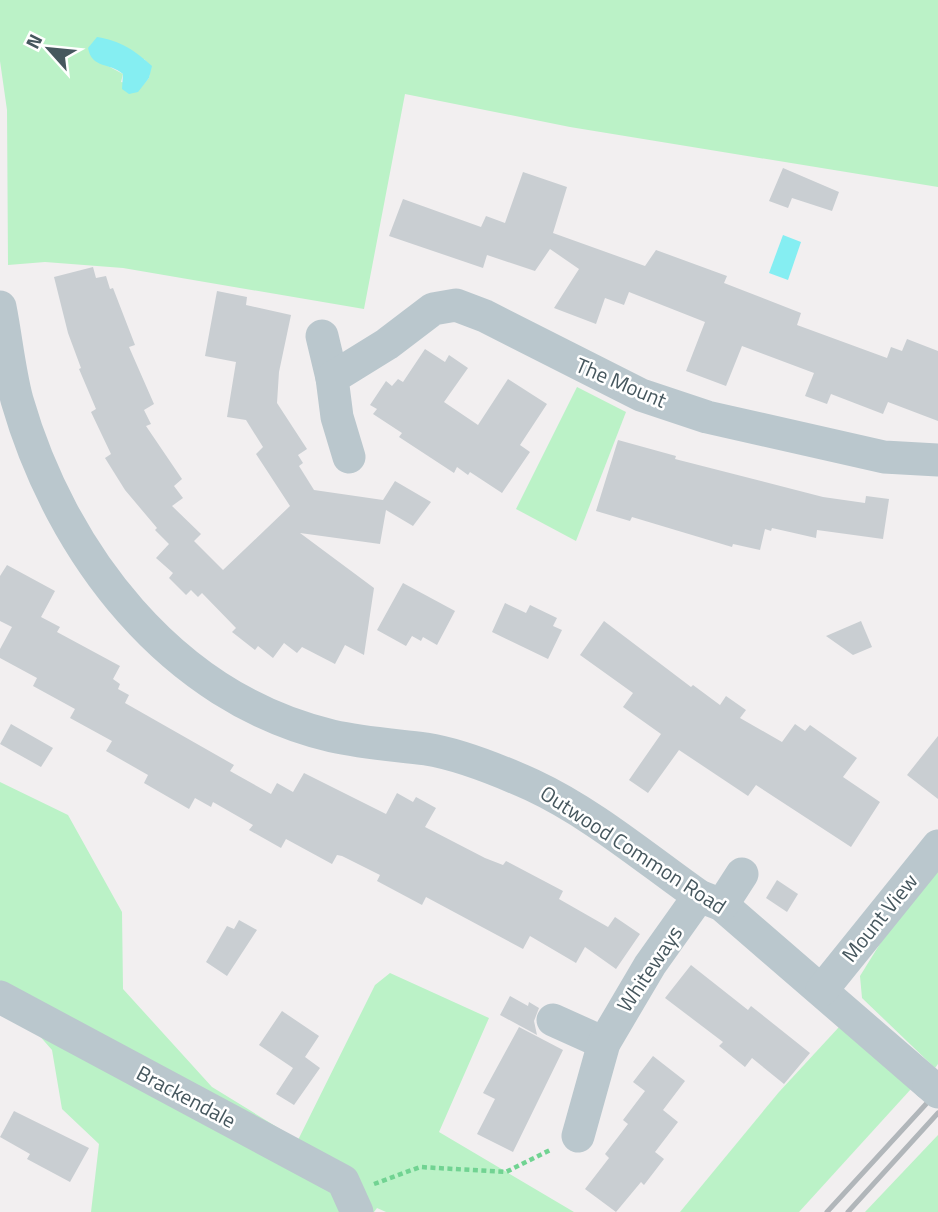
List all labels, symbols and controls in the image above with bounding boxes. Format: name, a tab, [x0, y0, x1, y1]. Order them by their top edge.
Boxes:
north arrow	[14, 14, 84, 84]
text: N	[17, 29, 49, 54]
street label: The Mount	[571, 349, 672, 416]
street label: Outwood Common Road	[534, 777, 733, 921]
street label: Mount View	[833, 866, 925, 969]
street label: Whiteways	[608, 919, 690, 1018]
street label: Brackendale	[131, 1056, 242, 1136]

